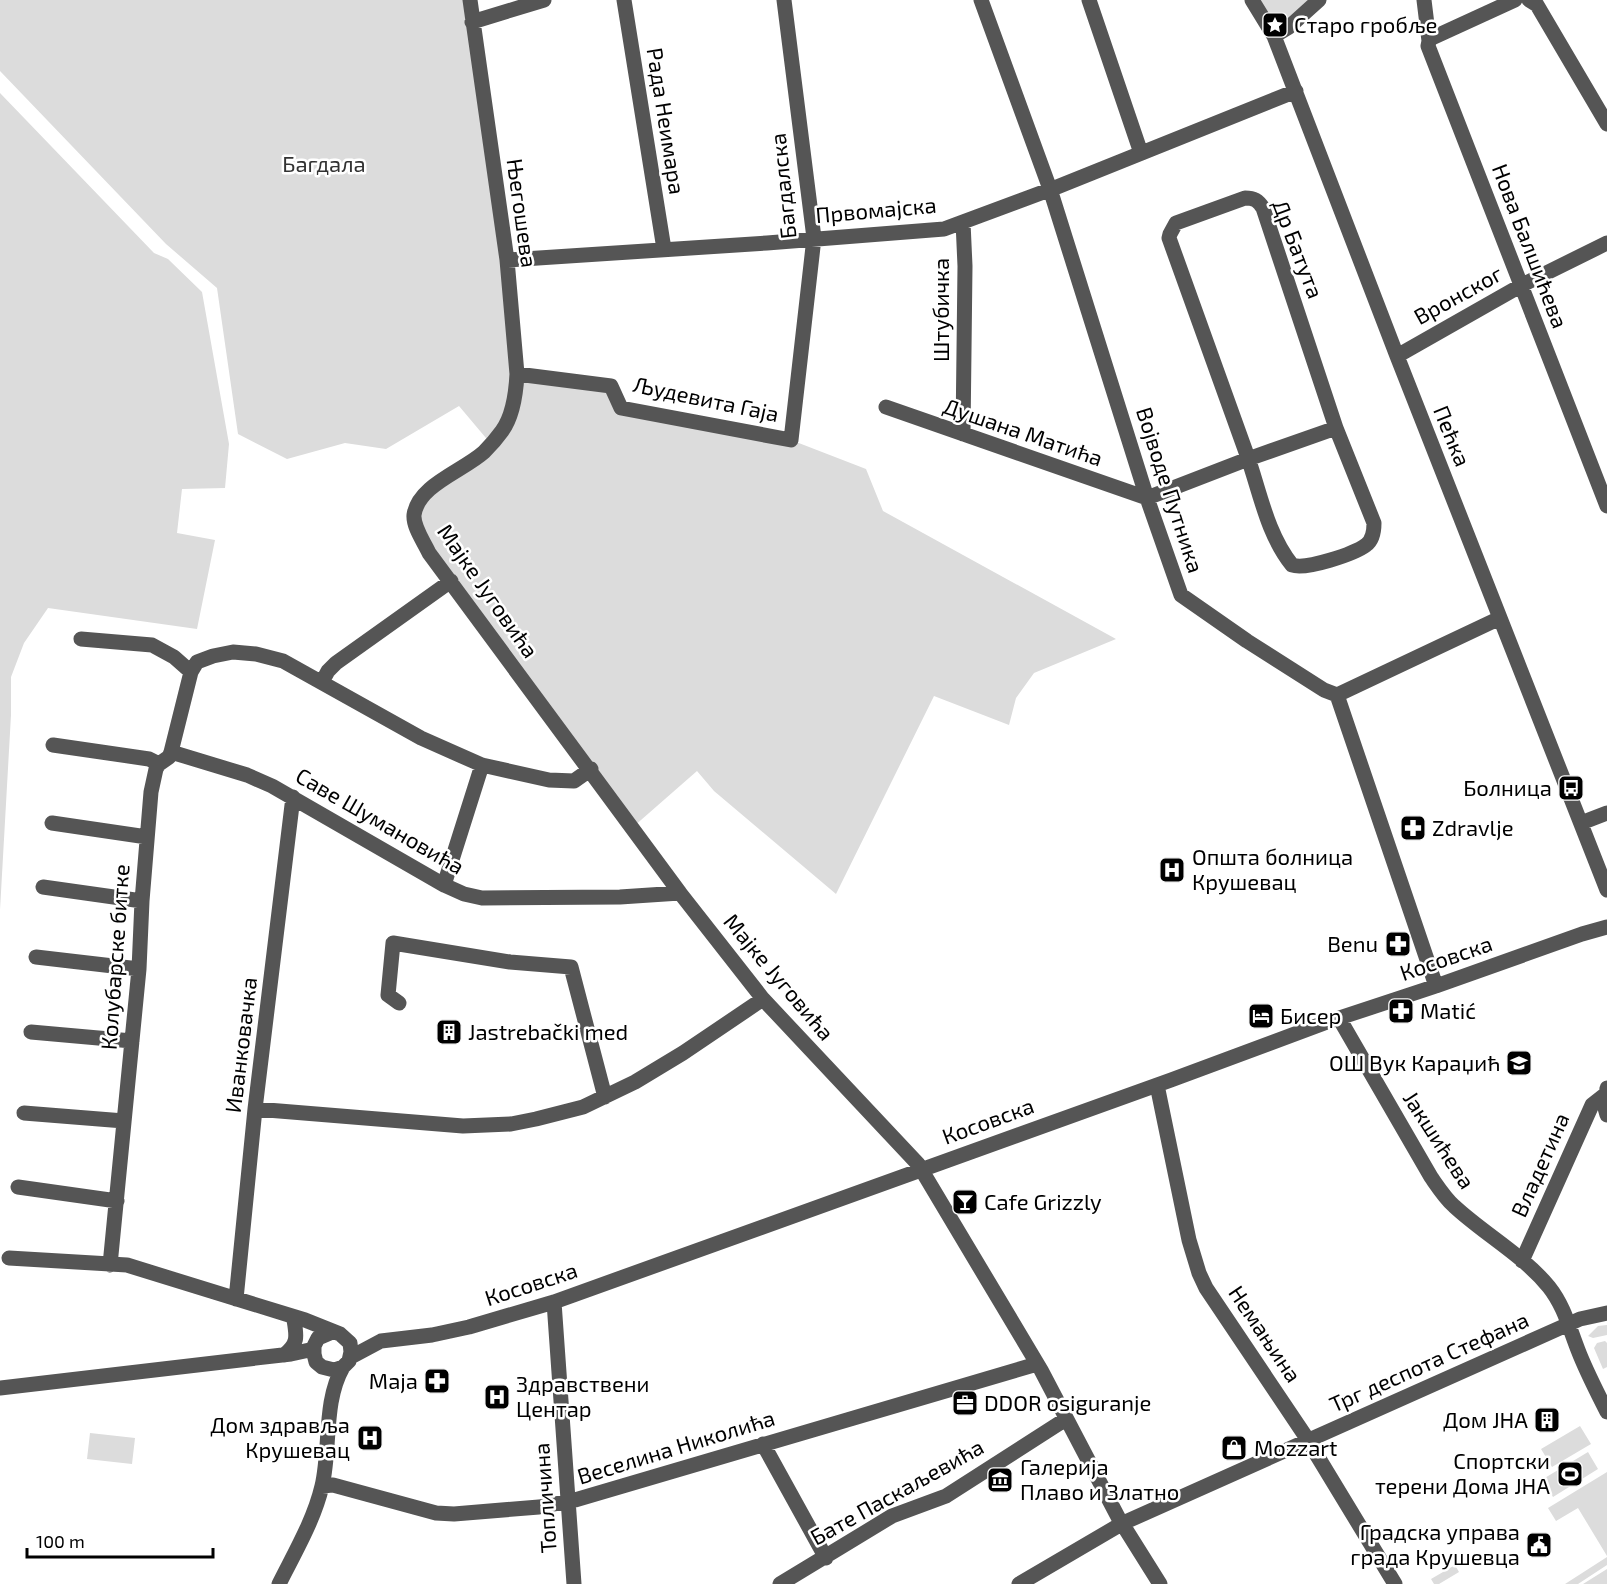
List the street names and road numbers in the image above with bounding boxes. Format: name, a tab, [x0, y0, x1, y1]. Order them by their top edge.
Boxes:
street label: Рада Неимара	[643, 46, 691, 196]
street label: Багдалска	[764, 132, 800, 240]
street label: Његошева	[502, 157, 544, 269]
street label: Нова Балшићева	[1488, 160, 1574, 331]
street label: Првомајска	[814, 191, 937, 228]
street label: Др Батута	[1267, 196, 1330, 302]
street label: Штубичка	[927, 258, 954, 362]
street label: Вронског	[1409, 259, 1506, 329]
street label: Људевита Гаја	[631, 370, 781, 427]
street label: Душана Матића	[940, 392, 1106, 471]
street label: Пећка	[1429, 401, 1477, 470]
street label: Војводе Путника	[1131, 404, 1210, 576]
street label: Мајке Југовића	[432, 519, 545, 663]
street label: Саве Шумановића	[291, 761, 469, 880]
street label: Колубарске битке	[95, 863, 134, 1051]
street label: Мајке Југовића	[718, 908, 840, 1046]
street label: Косовска	[1396, 929, 1495, 985]
street label: Иванковачка	[219, 976, 261, 1114]
street label: Јакшићева	[1399, 1086, 1481, 1193]
street label: Косовска	[938, 1091, 1037, 1149]
street label: Владетина	[1505, 1109, 1574, 1221]
street label: Косовска	[481, 1256, 580, 1310]
street label: Немањина	[1224, 1280, 1308, 1387]
street label: Трг деспота Стефана	[1325, 1305, 1532, 1417]
street label: Веселина Николића	[574, 1404, 778, 1488]
street label: Бате Паскаљевића	[805, 1433, 988, 1550]
street label: Топличина	[527, 1442, 561, 1554]

